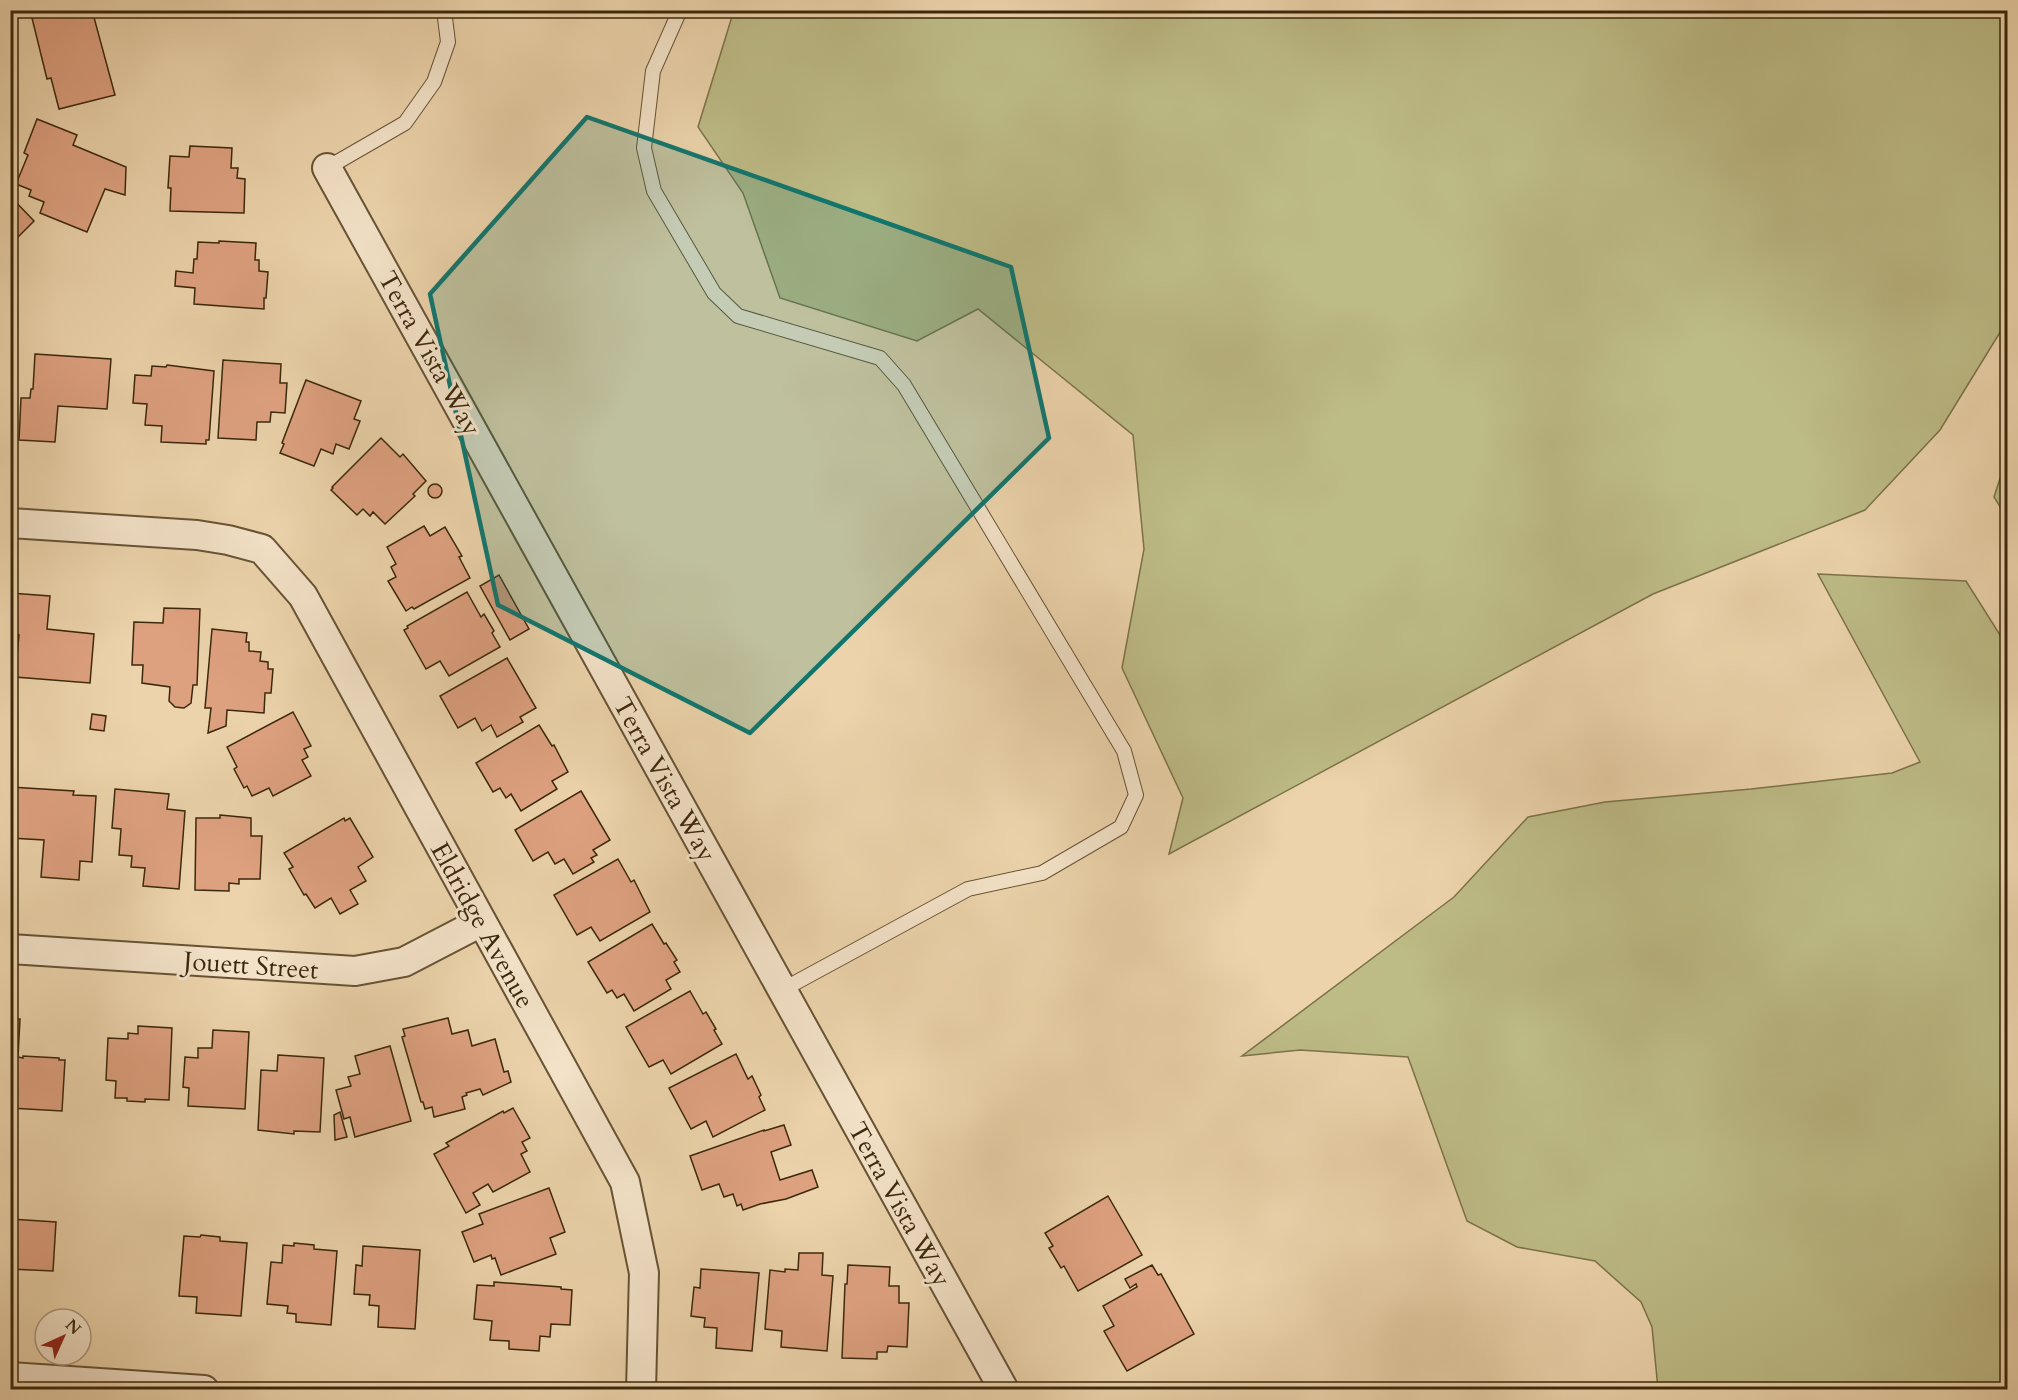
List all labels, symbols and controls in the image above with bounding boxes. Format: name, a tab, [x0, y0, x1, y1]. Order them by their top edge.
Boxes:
street label: Terra Vista Way	[370, 265, 489, 442]
street label: Terra Vista Way	[605, 691, 724, 868]
street label: Eldridge Avenue	[422, 836, 543, 1015]
street label: Jouett Street	[178, 943, 319, 988]
street label: Terra Vista Way	[840, 1116, 959, 1293]
north arrow	[33, 1307, 93, 1367]
text: N	[60, 1314, 86, 1340]

